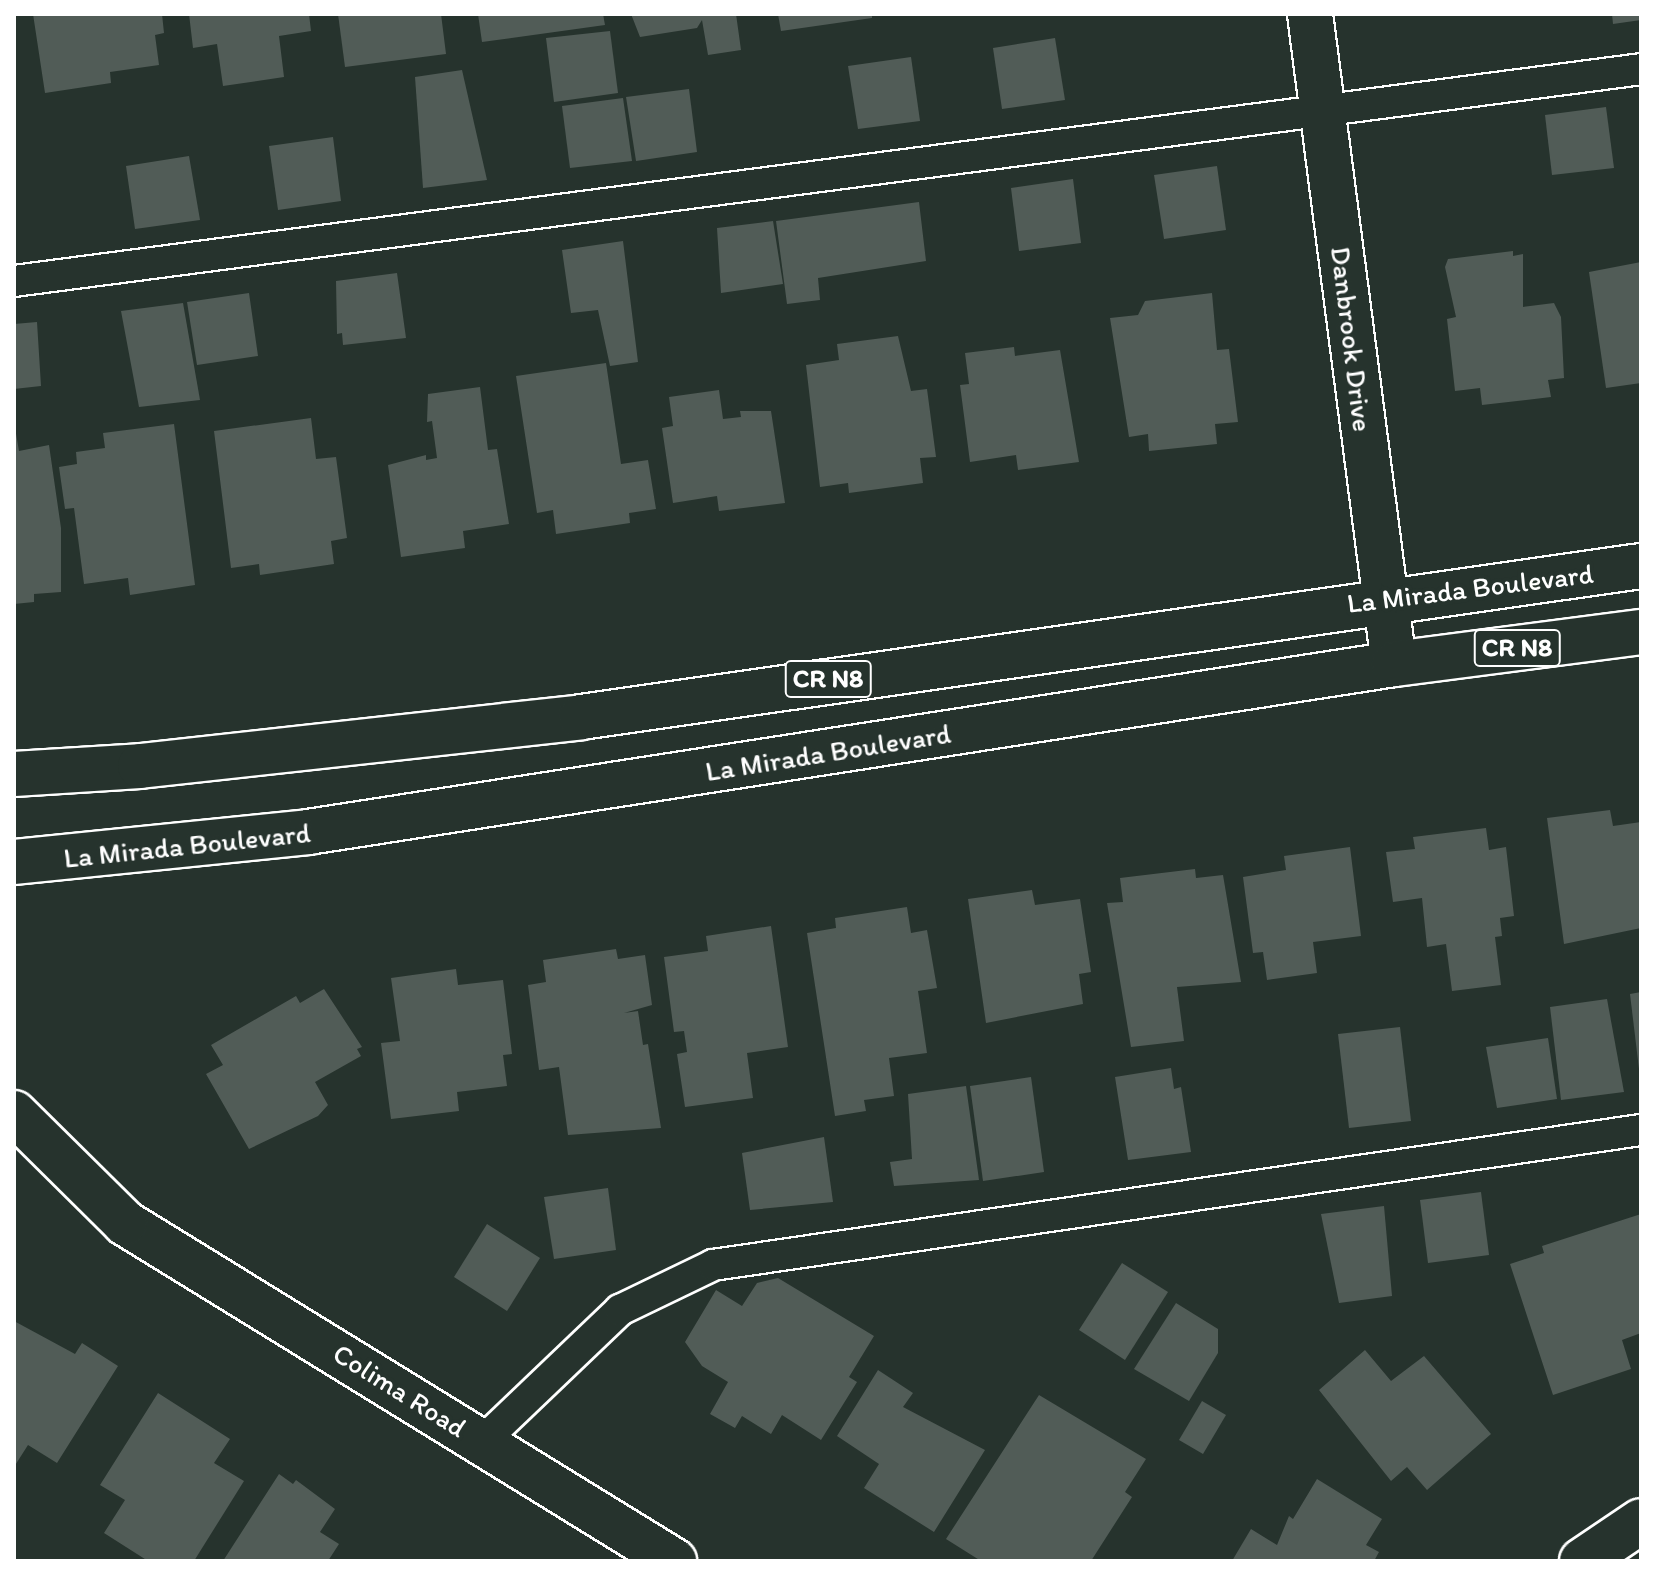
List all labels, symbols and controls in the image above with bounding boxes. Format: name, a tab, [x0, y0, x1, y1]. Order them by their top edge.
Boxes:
street label: Danbrook Drive	[1324, 244, 1380, 434]
street label: La Mirada Boulevard	[1345, 556, 1595, 620]
road number: CR N8	[1473, 626, 1561, 670]
road number: CR N8	[784, 657, 872, 701]
street label: La Mirada Boulevard	[703, 716, 953, 788]
street label: La Mirada Boulevard	[62, 815, 312, 875]
street label: Colima Road	[327, 1336, 473, 1444]

